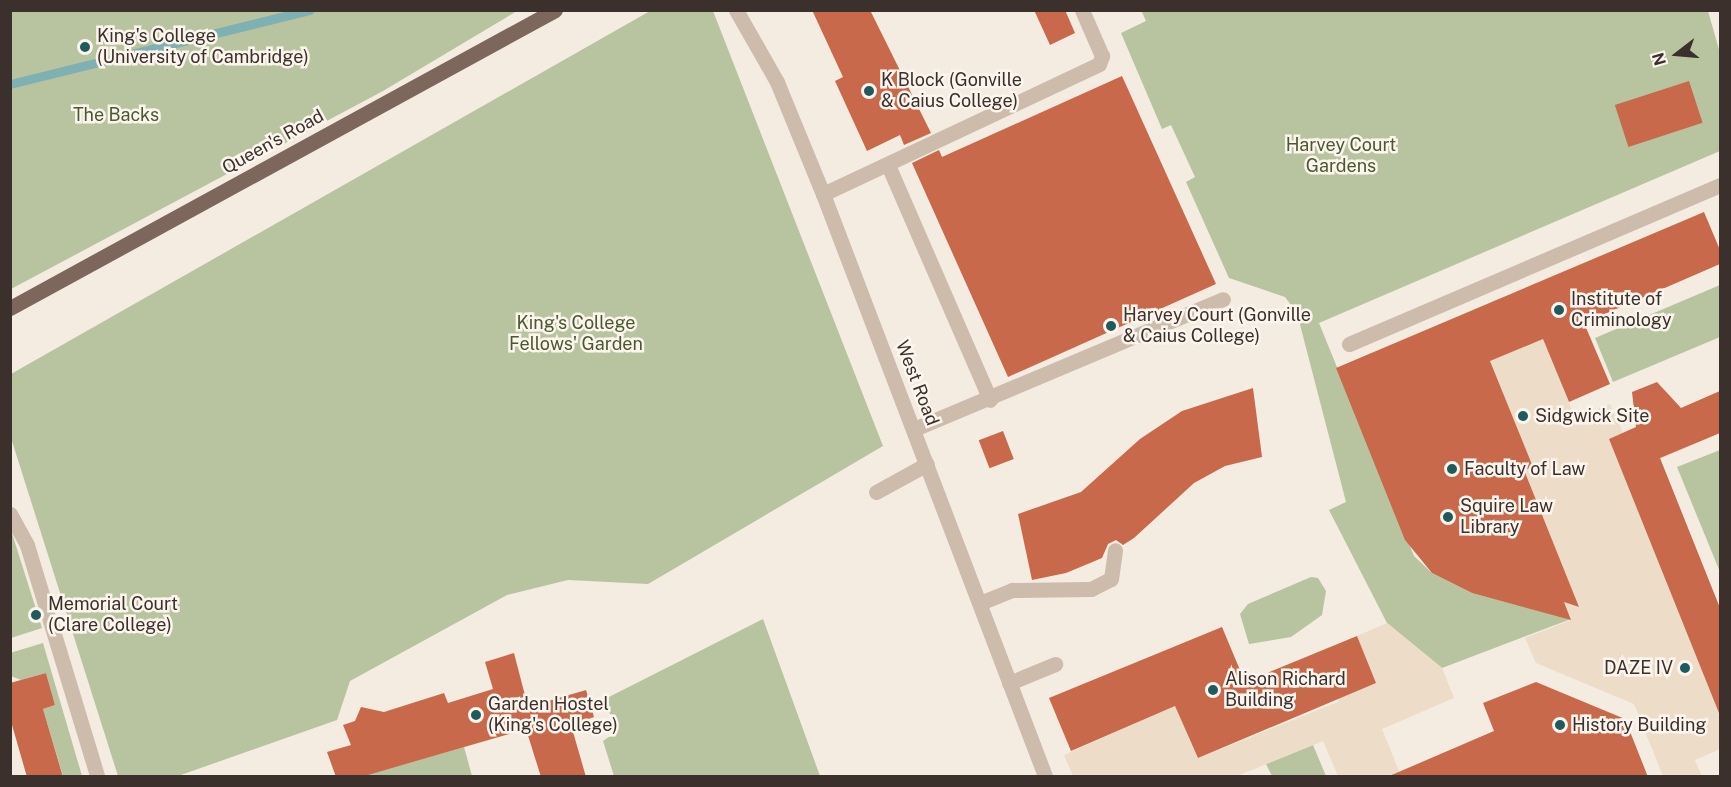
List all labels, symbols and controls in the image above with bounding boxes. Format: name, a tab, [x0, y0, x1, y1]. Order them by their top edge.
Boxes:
north arrow	[1647, 24, 1707, 84]
place label: King's College (University of Cambridge)	[97, 26, 309, 68]
marker: King's College (University of Cambridge)	[78, 40, 92, 54]
text: N	[1648, 50, 1670, 68]
place label: K Block (Gonville & Caius College)	[881, 70, 1022, 112]
marker: K Block (Gonville & Caius College)	[862, 84, 876, 98]
park label: The Backs	[73, 104, 159, 126]
street label: Queen's Road	[218, 105, 328, 179]
park label: Harvey Court Gardens	[1286, 135, 1396, 178]
place label: Institute of Criminology	[1571, 289, 1672, 332]
marker: Institute of Criminology	[1552, 303, 1566, 317]
place label: Harvey Court (Gonville & Caius College)	[1123, 305, 1311, 348]
park label: King's College Fellows' Garden	[509, 313, 643, 356]
marker: Harvey Court (Gonville & Caius College)	[1104, 319, 1118, 333]
street label: West Road	[891, 337, 943, 429]
place label: Sidgwick Site	[1535, 405, 1650, 427]
marker: Sidgwick Site	[1516, 409, 1530, 423]
place label: Faculty of Law	[1464, 458, 1586, 480]
marker: Faculty of Law	[1445, 462, 1459, 476]
place label: Squire Law Library	[1460, 496, 1553, 538]
marker: Squire Law Library	[1441, 510, 1455, 524]
place label: Memorial Court (Clare College)	[48, 594, 178, 636]
marker: Memorial Court (Clare College)	[29, 608, 43, 622]
place label: DAZE IV	[1604, 657, 1673, 679]
marker: DAZE IV	[1678, 661, 1692, 675]
place label: Alison Richard Building	[1225, 669, 1346, 712]
marker: Alison Richard Building	[1206, 683, 1220, 697]
place label: Garden Hostel (King's College)	[488, 694, 618, 736]
marker: Garden Hostel (King's College)	[469, 708, 483, 722]
place label: History Building	[1572, 714, 1707, 736]
marker: History Building	[1553, 718, 1567, 732]

